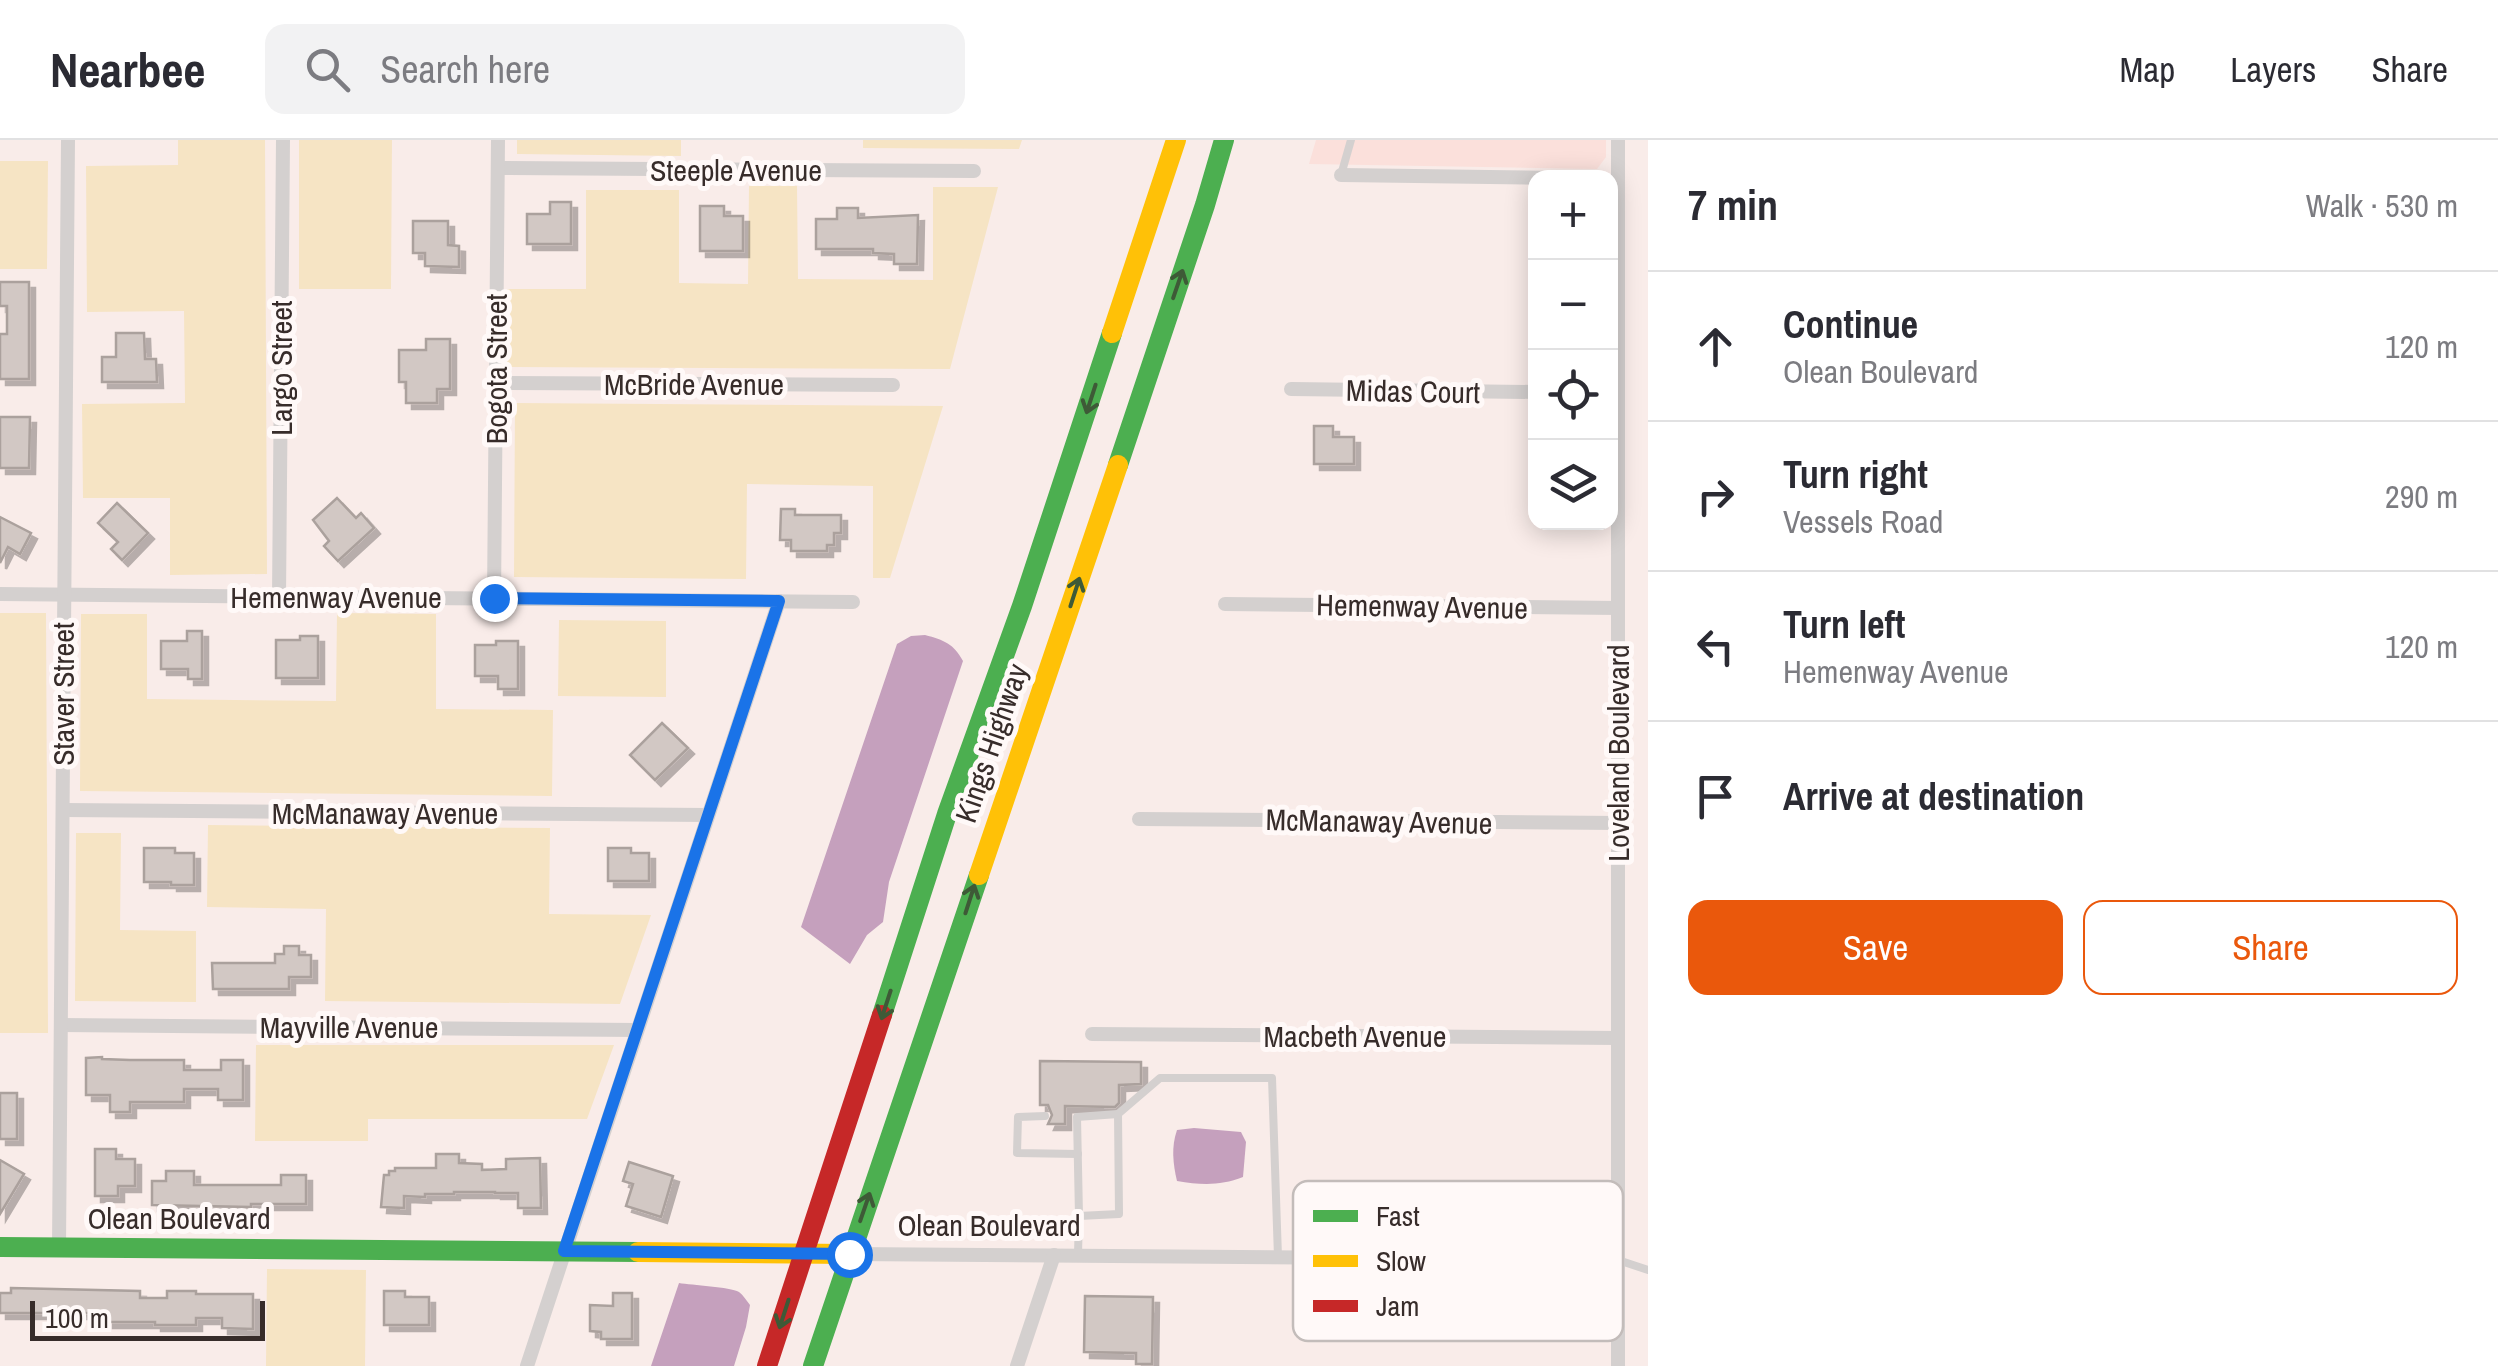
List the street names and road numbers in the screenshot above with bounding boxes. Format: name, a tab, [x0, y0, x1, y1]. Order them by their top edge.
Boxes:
street label: Steeple Avenue	[650, 150, 822, 190]
street label: Bogota Street	[476, 294, 516, 444]
street label: Largo Street	[261, 300, 301, 436]
street label: McBride Avenue	[604, 364, 784, 404]
street label: Midas Court	[1346, 370, 1480, 412]
street label: Hemenway Avenue	[230, 577, 442, 617]
street label: Hemenway Avenue	[1316, 584, 1528, 628]
street label: Staver Street	[43, 622, 83, 766]
street label: Loveland Boulevard	[1598, 644, 1638, 862]
street label: Kings Highway	[945, 658, 1037, 828]
street label: McManaway Avenue	[272, 793, 498, 833]
street label: McManaway Avenue	[1265, 799, 1493, 843]
street label: Mayville Avenue	[260, 1007, 438, 1047]
street label: Macbeth Avenue	[1264, 1016, 1446, 1056]
street label: Olean Boulevard	[87, 1198, 271, 1238]
street label: Olean Boulevard	[897, 1205, 1081, 1245]

